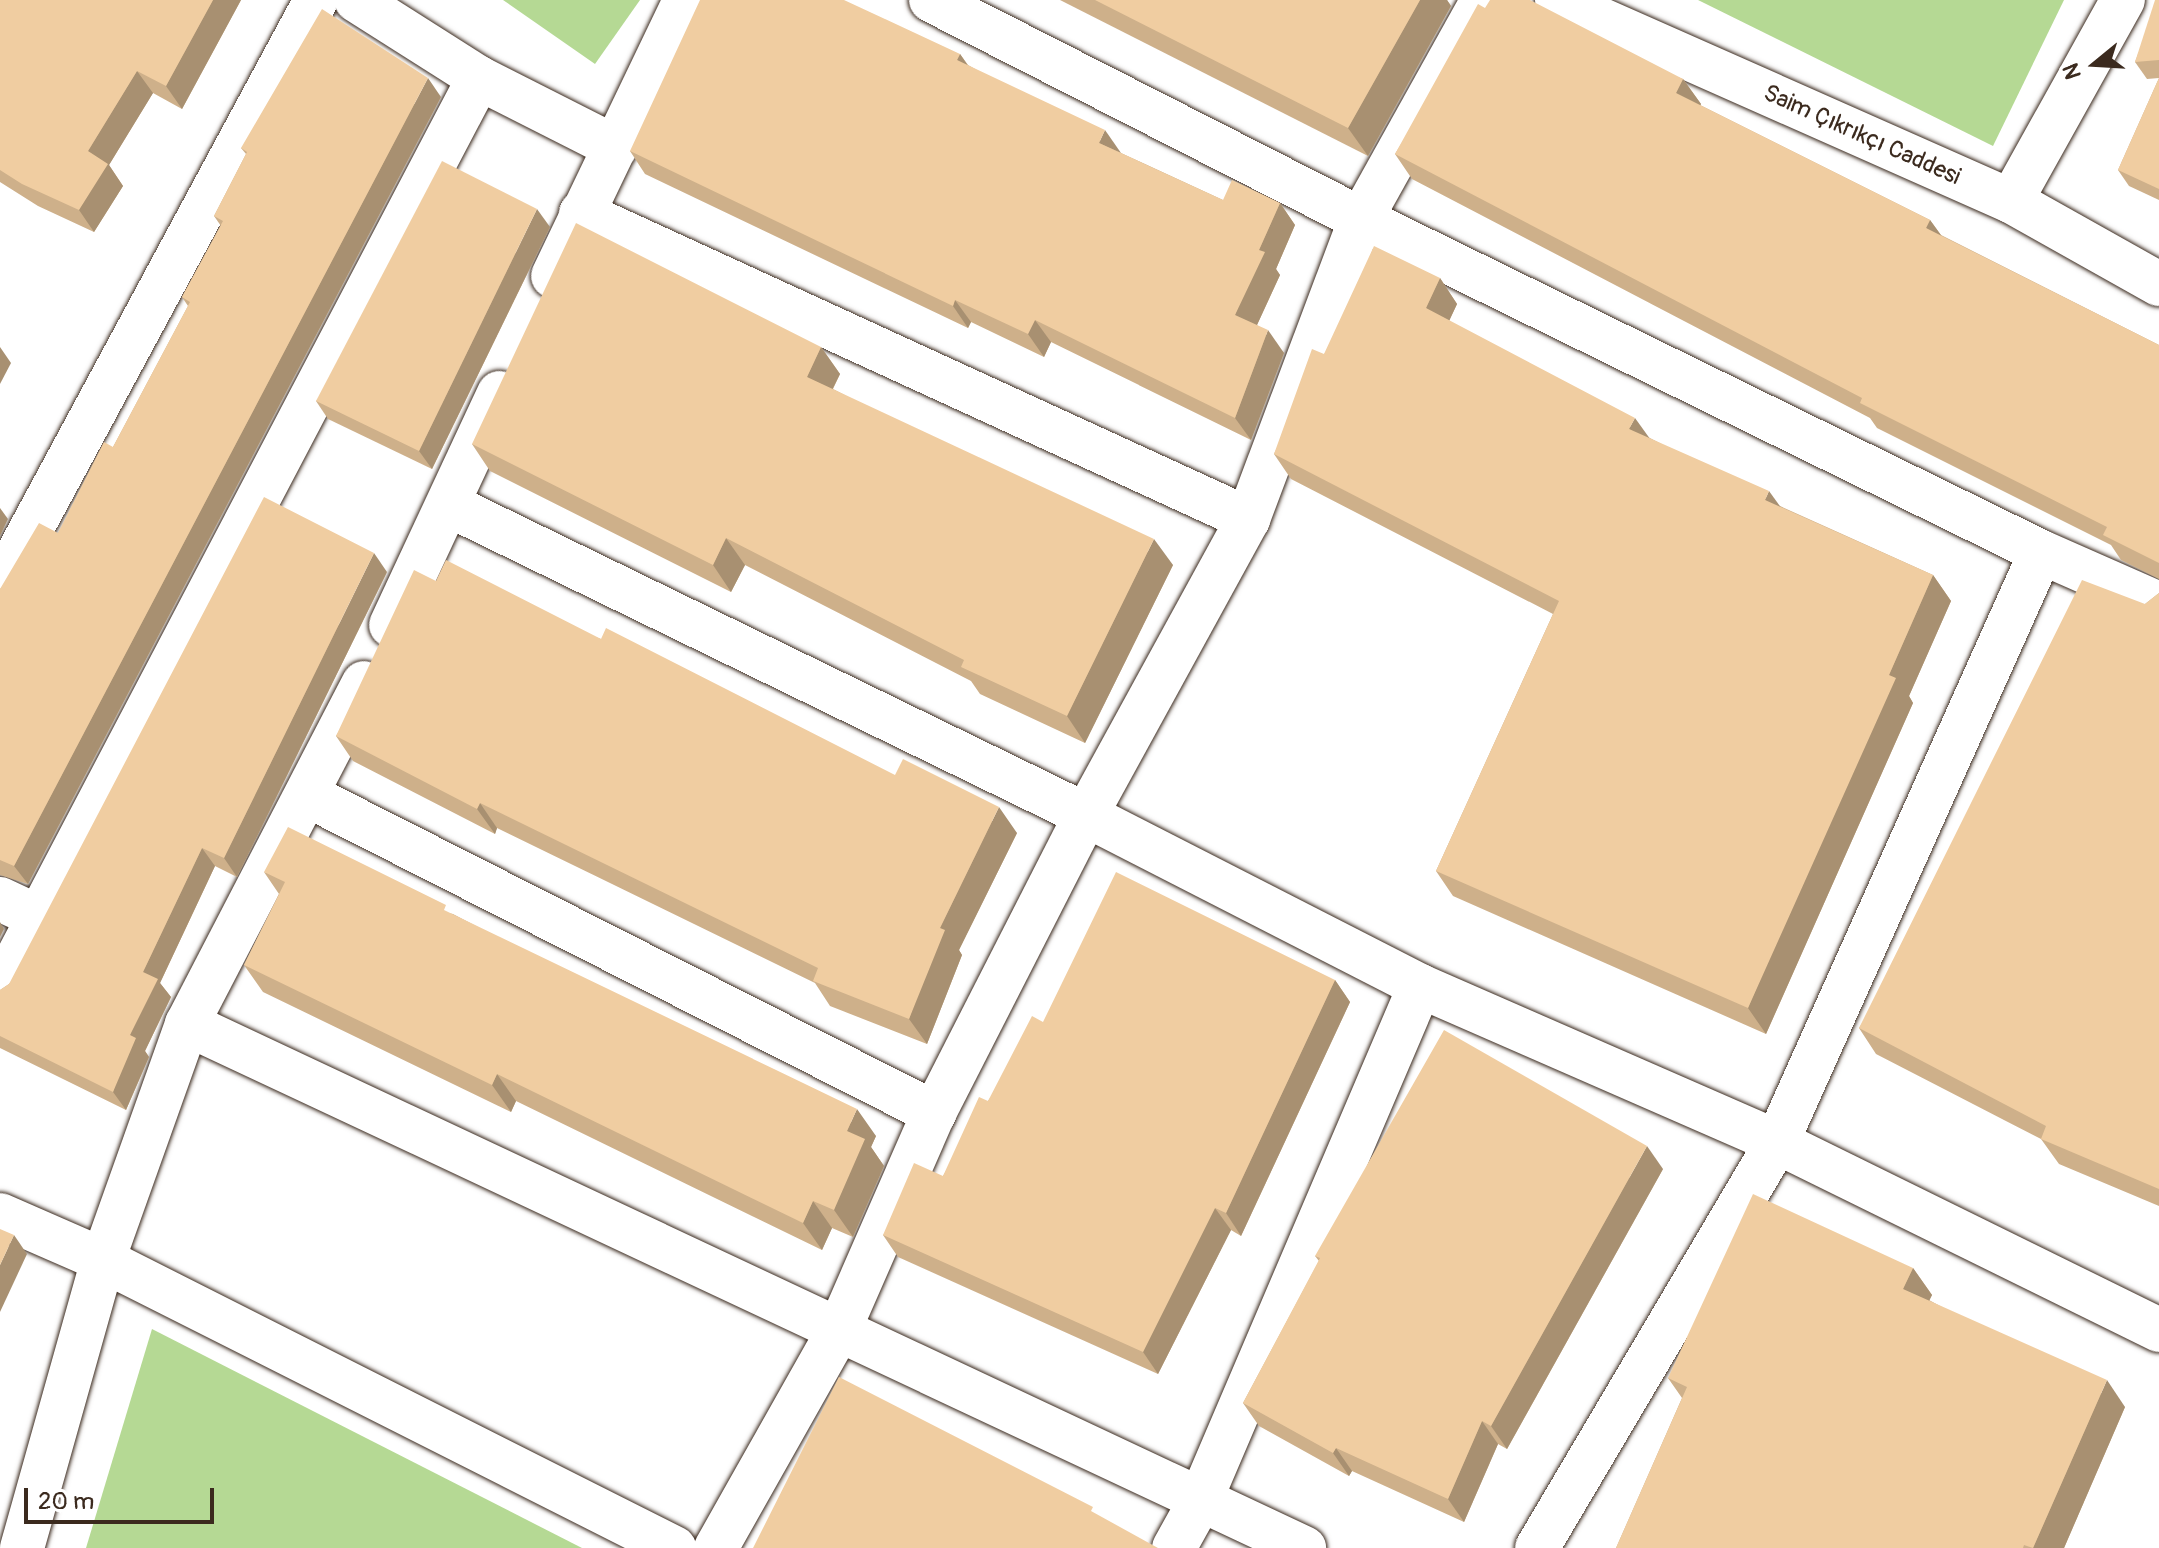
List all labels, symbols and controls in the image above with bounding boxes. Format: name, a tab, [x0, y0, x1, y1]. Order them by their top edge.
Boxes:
north arrow	[2055, 24, 2135, 104]
text: N	[2057, 60, 2088, 83]
street label: Saim Çıkrıkçı Caddesi	[1759, 79, 1965, 191]
scale bar	[28, 1472, 218, 1522]
text: 20 m	[38, 1487, 94, 1516]

